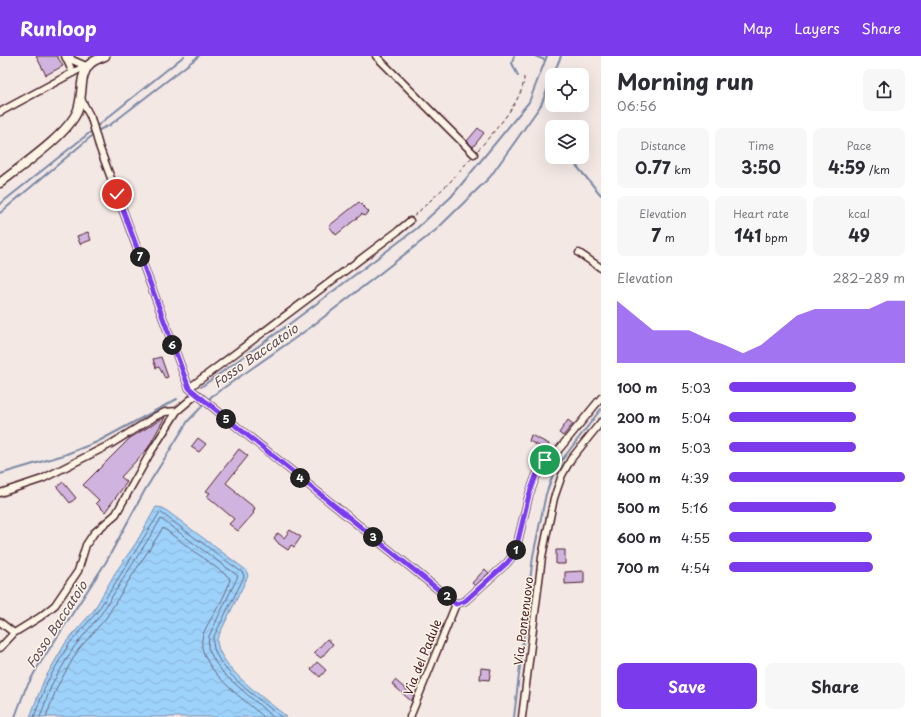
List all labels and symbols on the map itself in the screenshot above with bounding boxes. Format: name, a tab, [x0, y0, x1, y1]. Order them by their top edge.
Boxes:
pin	[100, 177, 134, 211]
pin: 7	[130, 247, 150, 267]
water label: Fosso Baccatoio	[209, 318, 302, 392]
pin: 6	[162, 335, 182, 355]
pin: 5	[216, 409, 236, 429]
pin	[528, 443, 562, 477]
pin: 4	[290, 468, 310, 488]
pin: 3	[363, 527, 383, 547]
pin: 1	[506, 540, 526, 560]
street label: Via Pontenuovo	[509, 575, 537, 666]
water label: Fosso Baccatoio	[21, 576, 92, 671]
pin: 2	[437, 586, 457, 606]
street label: Via del Padule	[398, 616, 446, 698]

